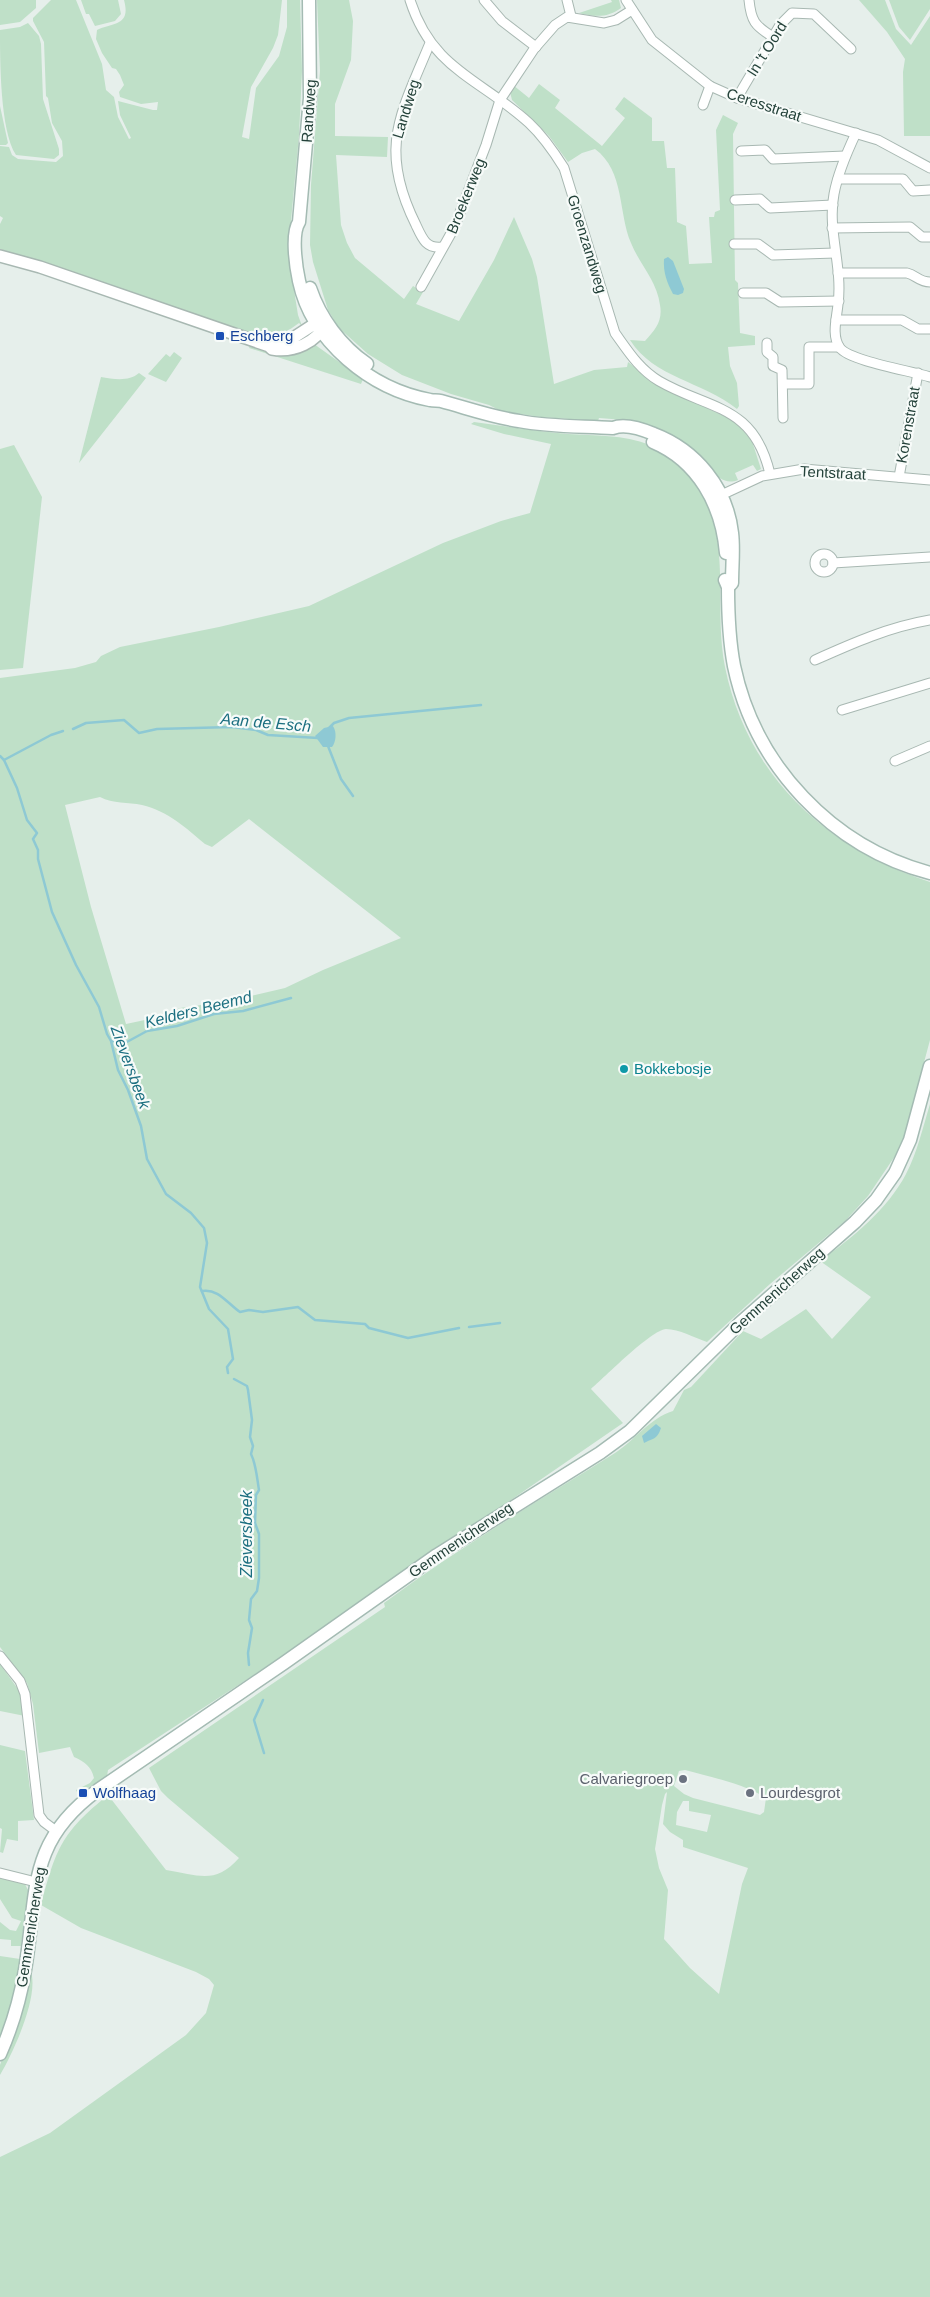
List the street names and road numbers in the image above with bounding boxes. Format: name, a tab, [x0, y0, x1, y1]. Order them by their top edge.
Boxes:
street label: In 't Oord	[743, 18, 790, 79]
street label: Landweg	[388, 77, 423, 140]
street label: Randweg	[298, 79, 319, 143]
street label: Ceresstraat	[725, 84, 804, 125]
street label: Broekerweg	[443, 156, 488, 236]
street label: Groenzandweg	[564, 193, 610, 295]
street label: Korenstraat	[892, 384, 923, 465]
street label: Tentstraat	[800, 462, 867, 483]
street label: Gemmenicherweg	[726, 1244, 828, 1338]
street label: Gemmenicherweg	[406, 1499, 516, 1581]
street label: Gemmenicherweg	[13, 1865, 48, 1988]

